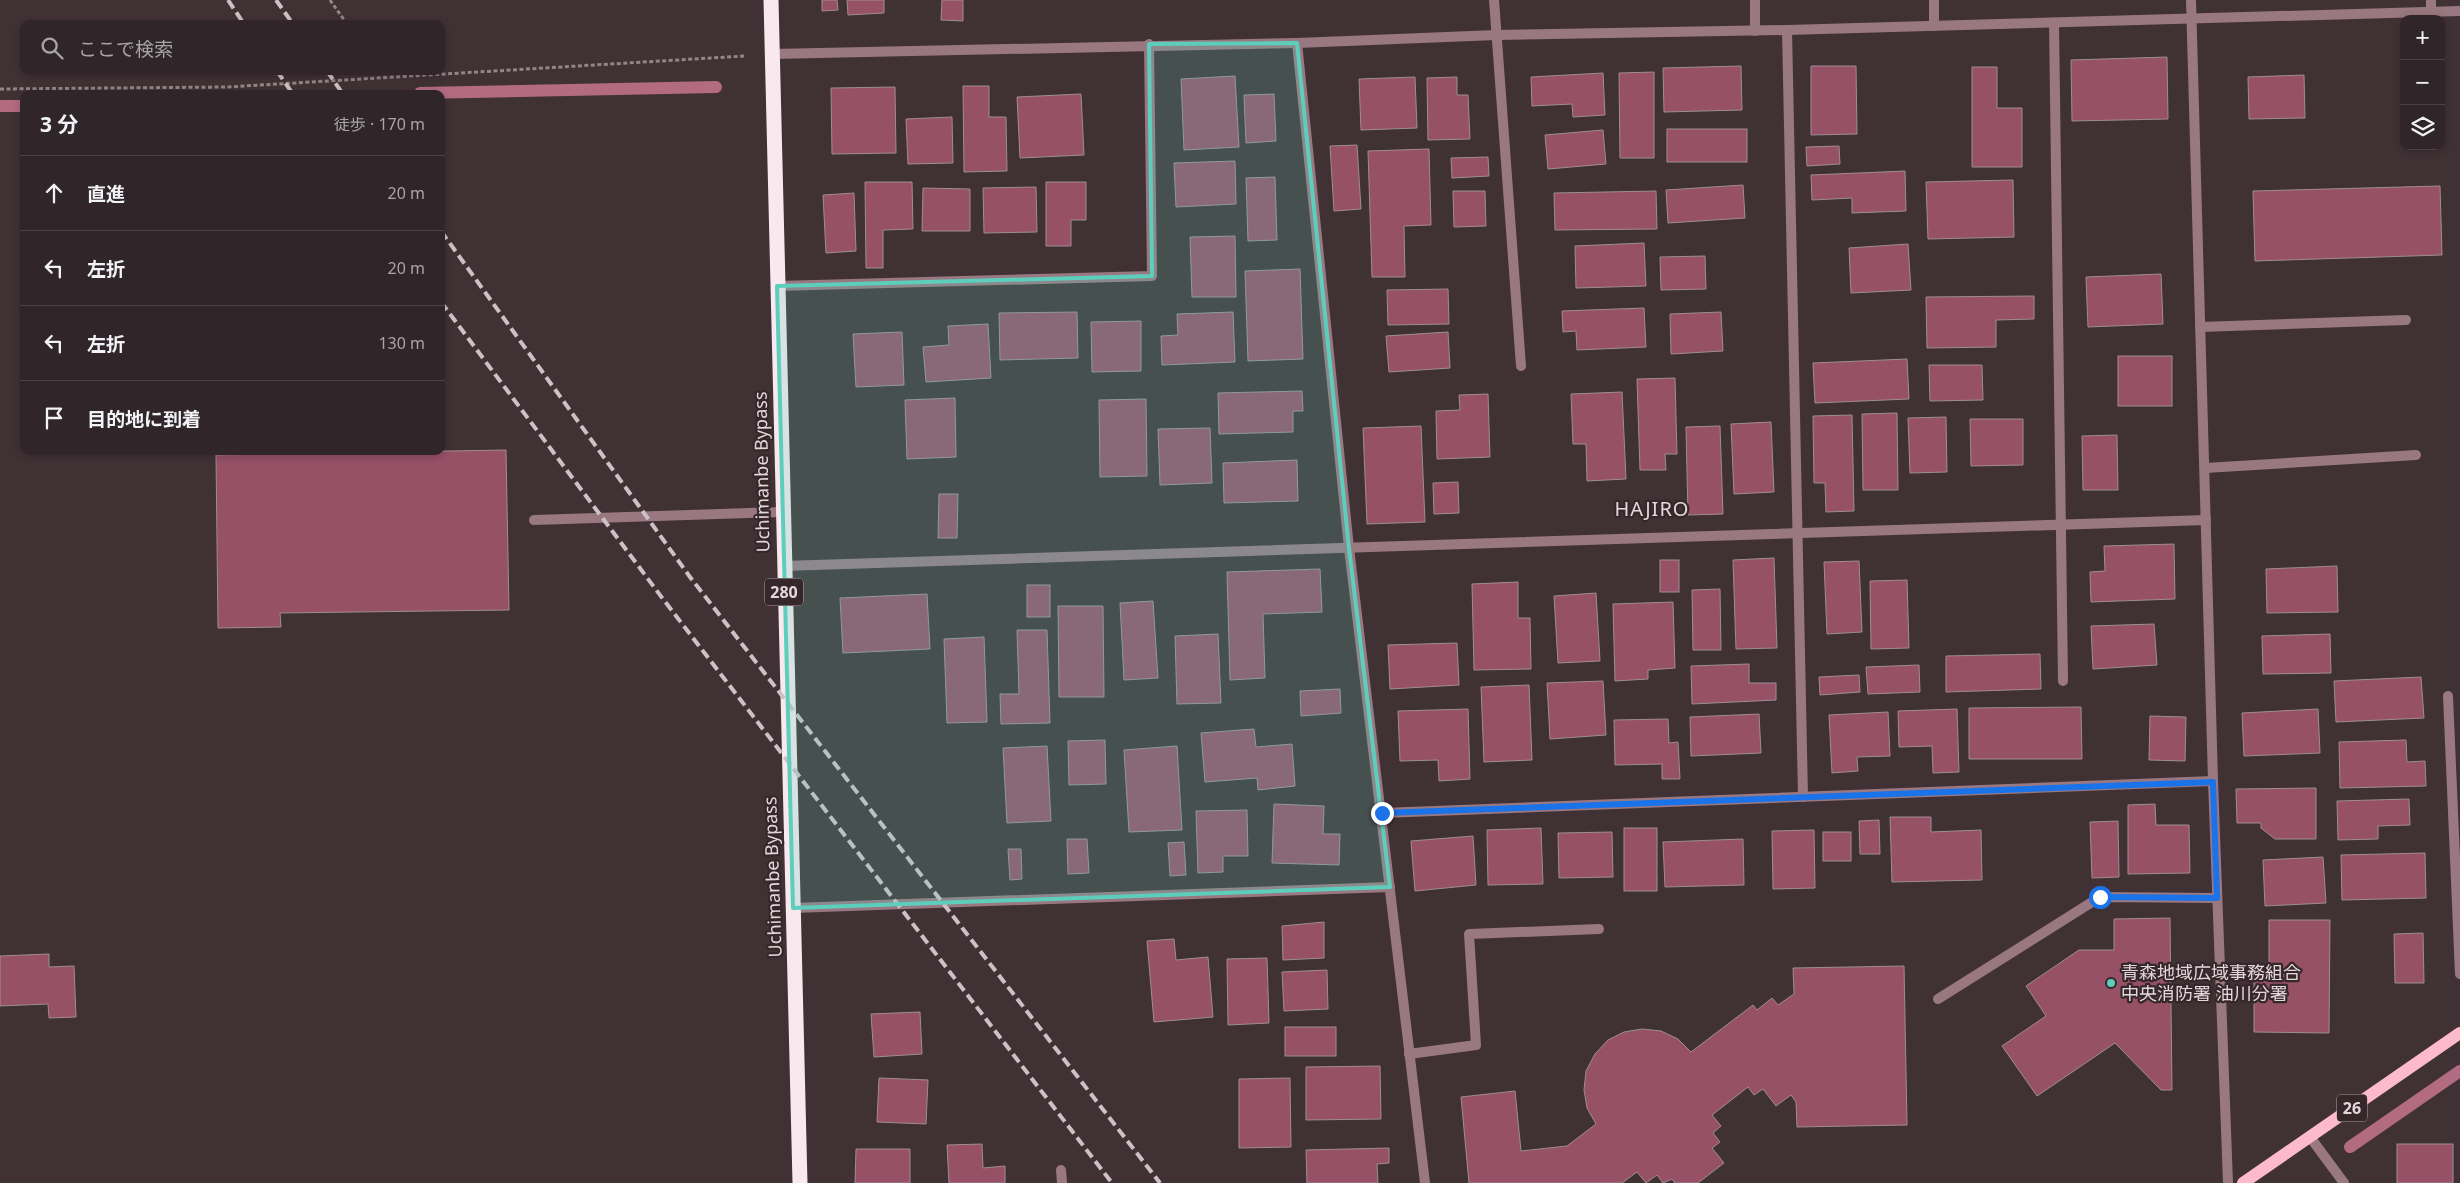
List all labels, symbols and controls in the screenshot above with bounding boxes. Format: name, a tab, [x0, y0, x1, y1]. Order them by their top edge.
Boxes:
map controls	[2400, 15, 2445, 150]
button: +	[2400, 15, 2445, 60]
search box	[20, 20, 445, 75]
icon: search	[38, 34, 66, 62]
text: ここで検索	[78, 36, 173, 62]
button: −	[2400, 60, 2445, 105]
button: layers	[2400, 105, 2445, 150]
text: 3 分	[40, 110, 78, 138]
text: 徒歩 · 170 m	[334, 113, 425, 135]
icon: ahead	[40, 179, 68, 207]
text: 直進	[87, 181, 125, 207]
text: 20 m	[388, 182, 425, 204]
icon: left	[40, 254, 68, 282]
text: 左折	[87, 256, 125, 282]
text: 20 m	[388, 257, 425, 279]
icon: left	[40, 329, 68, 357]
text: 左折	[87, 331, 125, 357]
text: 130 m	[378, 332, 425, 354]
street label: Uchimanbe Bypass	[748, 391, 774, 553]
icon: arrive	[40, 404, 68, 432]
text: 目的地に到着	[87, 406, 201, 432]
district label: HAJIRO	[1615, 495, 1689, 522]
road number: 280	[765, 578, 803, 606]
street label: Uchimanbe Bypass	[757, 796, 787, 958]
route end	[1371, 802, 1394, 825]
route start	[2089, 886, 2112, 909]
place label: 青森地域広域事務組合 中央消防署 油川分署	[2121, 960, 2301, 1005]
marker: 青森地域広域事務組合 中央消防署 油川分署	[2105, 977, 2117, 989]
road number: 26	[2337, 1094, 2367, 1122]

